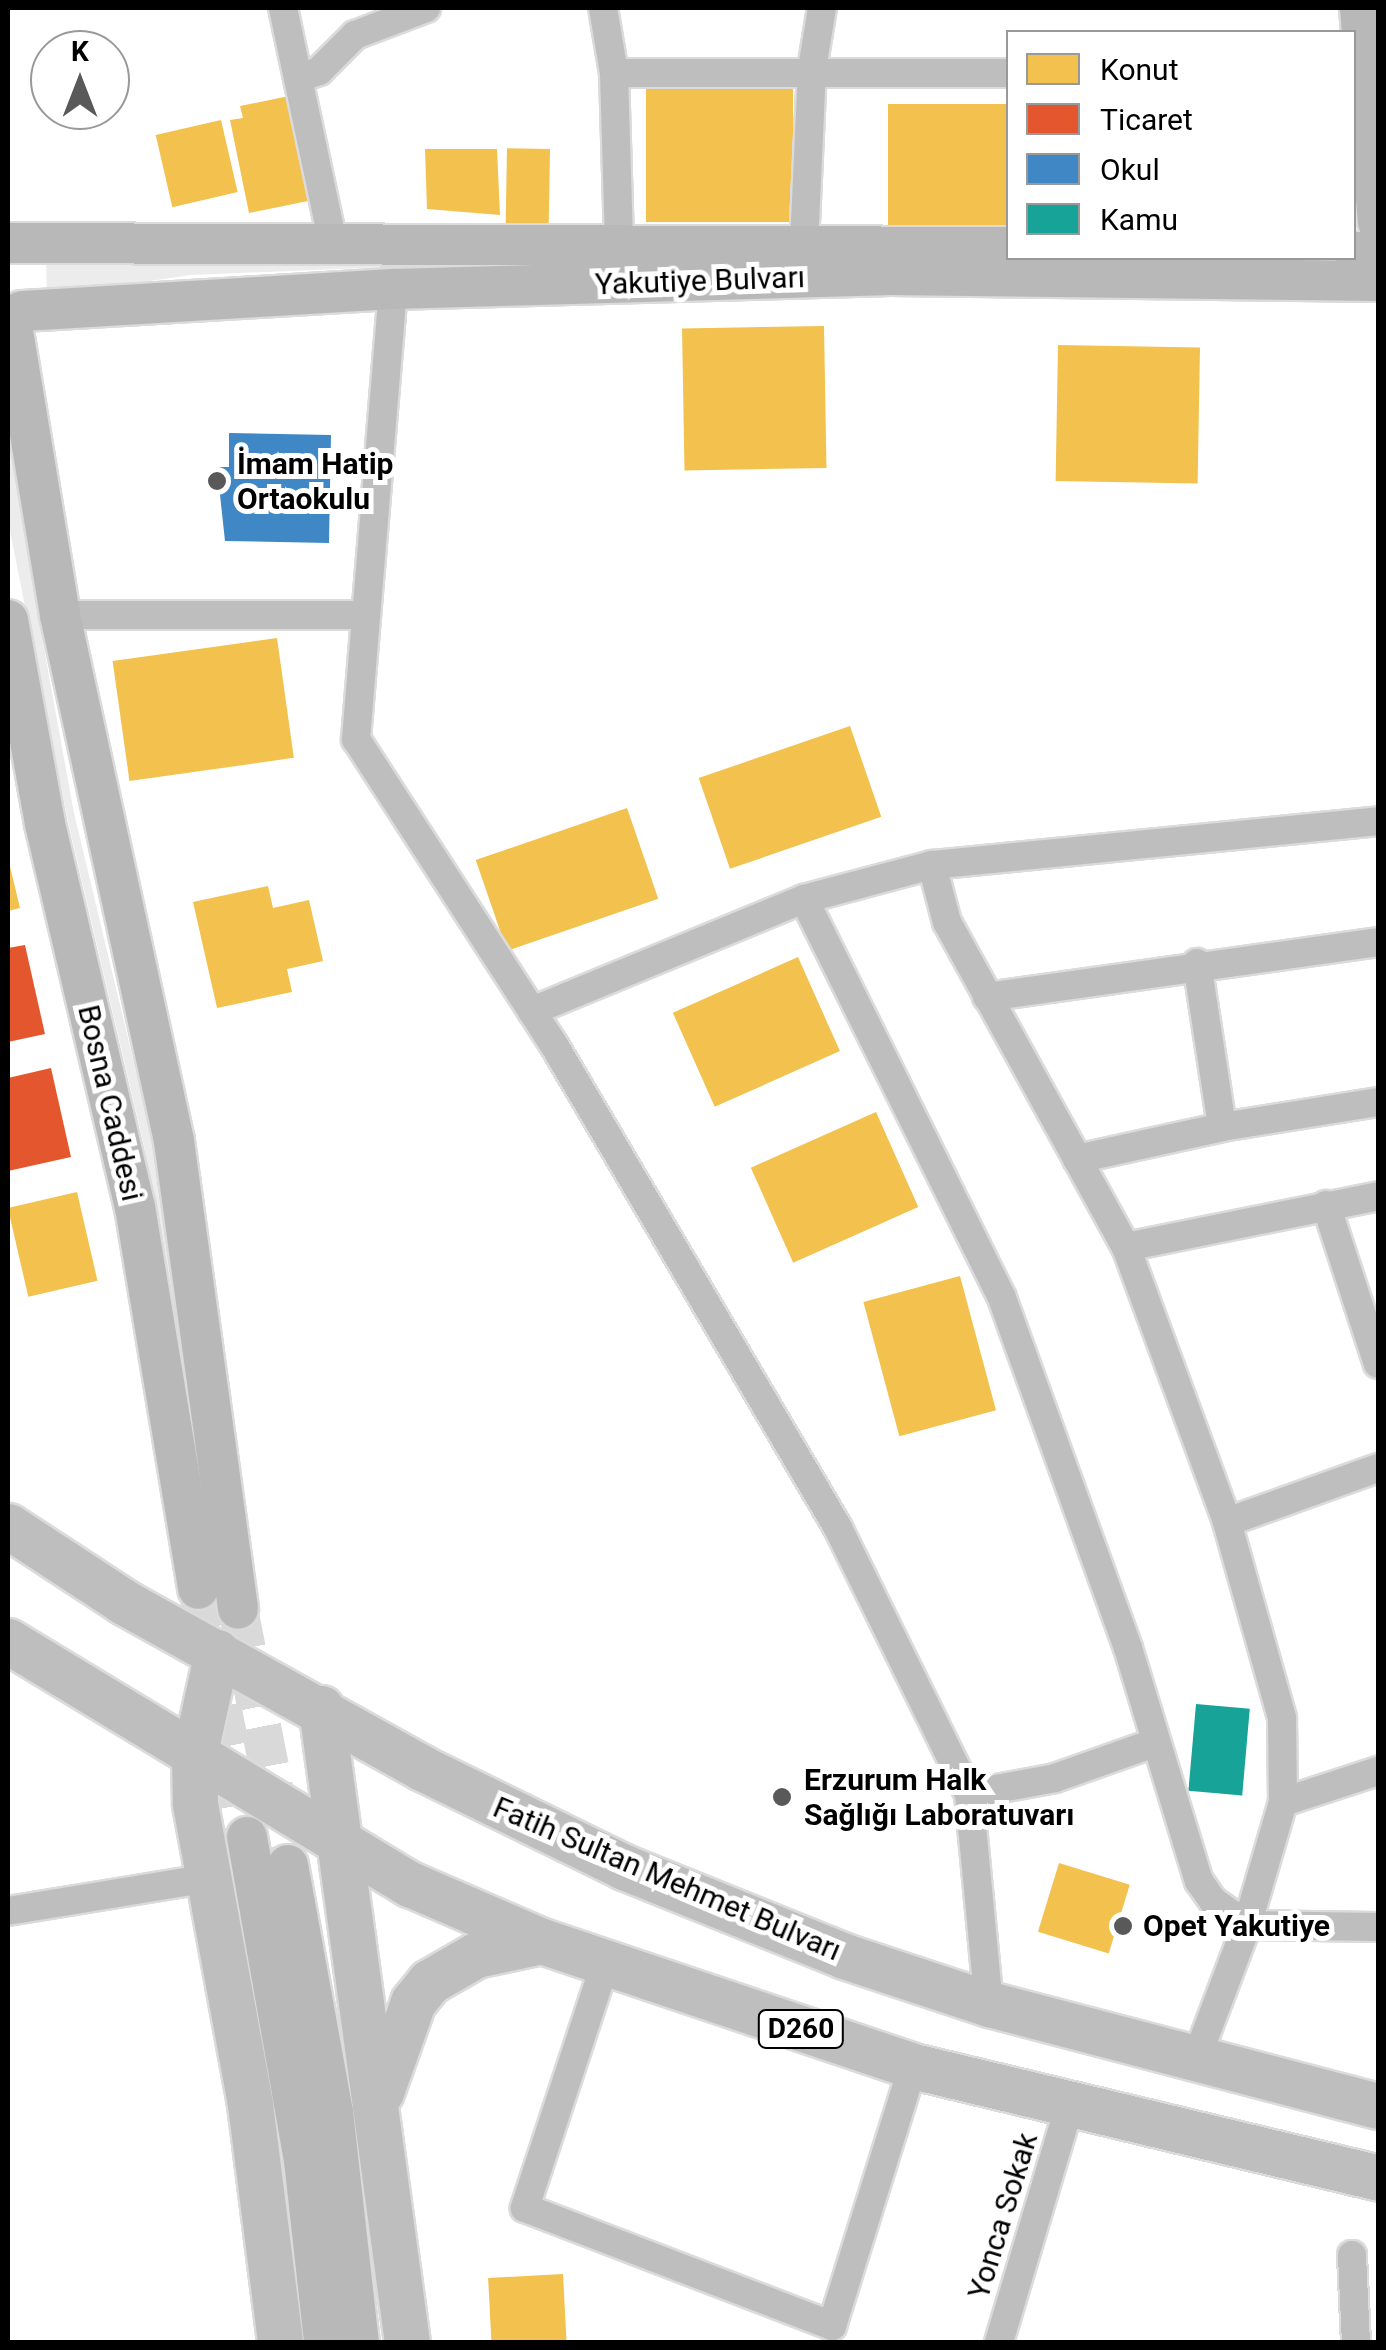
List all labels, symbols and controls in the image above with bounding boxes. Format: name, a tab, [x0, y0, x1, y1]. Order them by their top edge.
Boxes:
north arrow	[30, 30, 130, 130]
legend	[1006, 30, 1356, 260]
text: K	[71, 35, 89, 68]
text: Konut	[1100, 52, 1178, 87]
text: Ticaret	[1100, 102, 1193, 137]
text: Okul	[1100, 152, 1160, 187]
text: Kamu	[1100, 202, 1178, 237]
street label: Yakutiye Bulvarı	[594, 259, 806, 303]
place label: İmam Hatip Ortaokulu	[237, 446, 393, 516]
marker: İmam Hatip Ortaokulu	[206, 470, 228, 492]
street label: Bosna Caddesi	[70, 1002, 150, 1204]
place label: Erzurum Halk Sağlığı Laboratuvarı	[804, 1762, 1074, 1832]
marker: Erzurum Halk Sağlığı Laboratuvarı	[769, 1784, 795, 1810]
street label: Fatih Sultan Mehmet Bulvarı	[488, 1789, 846, 1969]
place label: Opet Yakutiye	[1143, 1908, 1330, 1944]
marker: Opet Yakutiye	[1112, 1915, 1134, 1937]
road number: D260	[756, 2006, 846, 2052]
street label: Yonca Sokak	[961, 2129, 1045, 2303]

